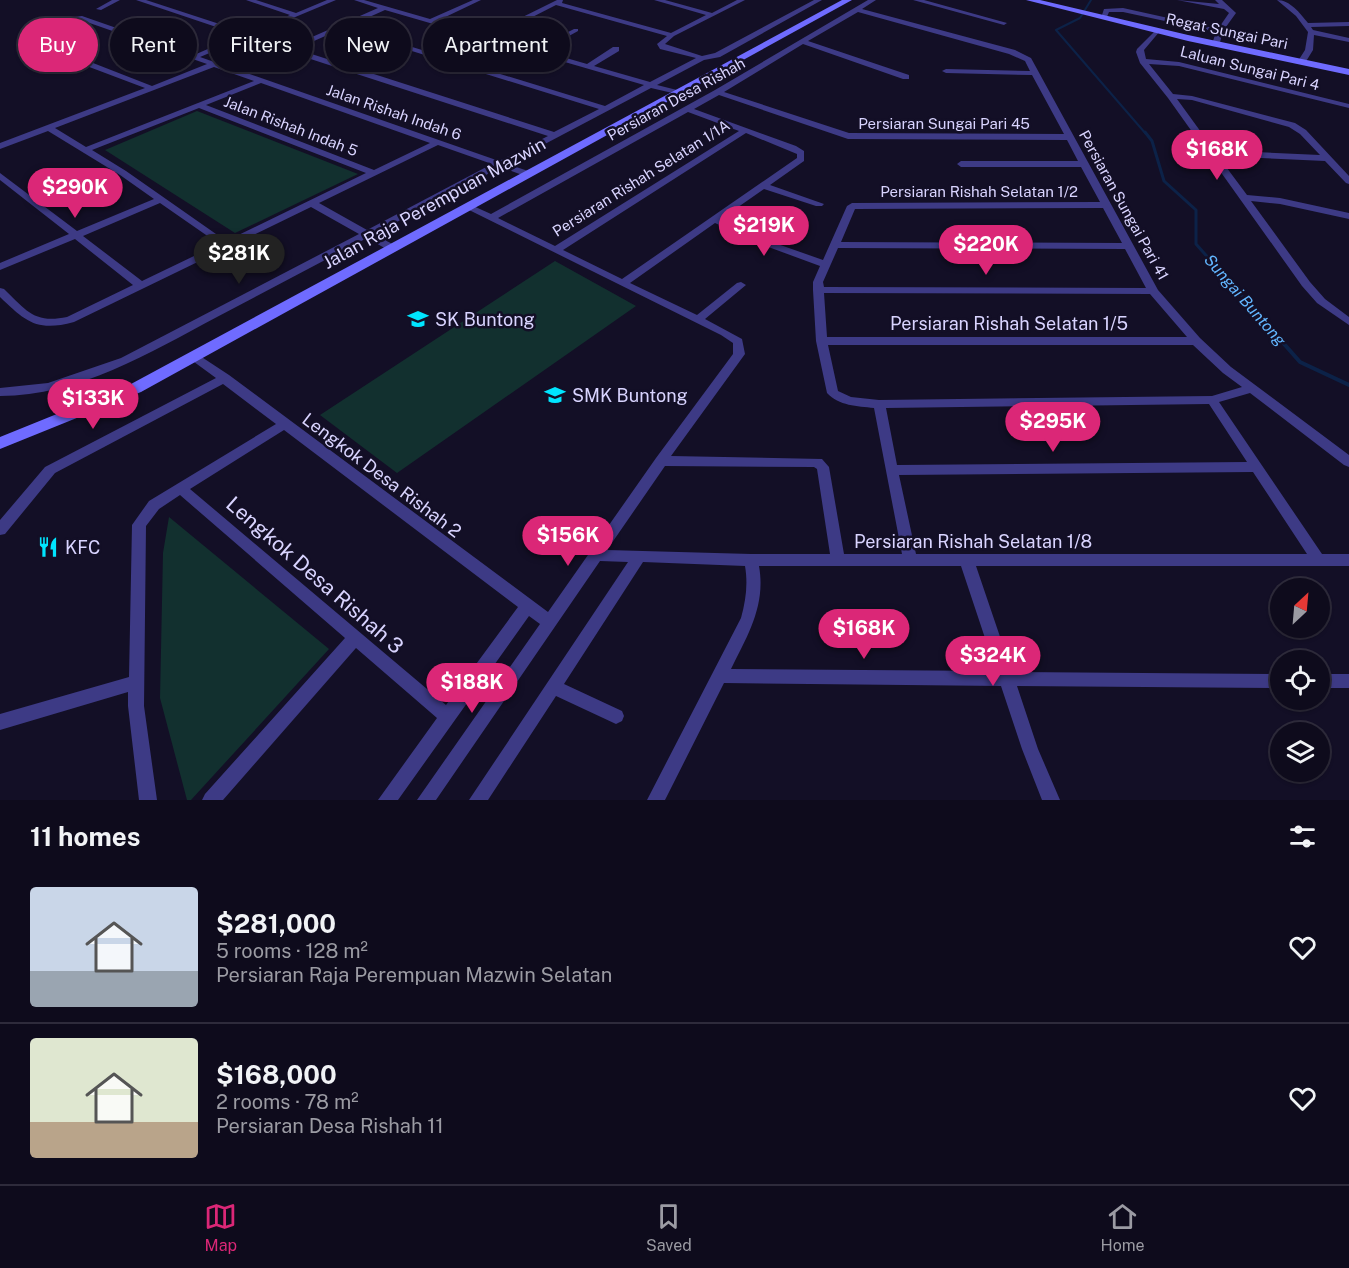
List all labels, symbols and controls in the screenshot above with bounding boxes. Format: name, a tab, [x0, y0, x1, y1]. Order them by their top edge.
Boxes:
street label: Regat Sungai Pari	[1164, 10, 1290, 52]
chip: Buy	[18, 18, 98, 72]
chip: Rent	[110, 18, 197, 72]
chip: Filters	[209, 18, 313, 72]
chip: New	[325, 18, 411, 72]
chip: Apartment	[423, 18, 570, 72]
street label: Laluan Sungai Pari 4	[1179, 42, 1321, 94]
street label: Persiaran Desa Rishah	[604, 54, 748, 144]
street label: Jalan Rishah Indah 6	[324, 81, 464, 143]
street label: Jalan Rishah Indah 5	[222, 93, 360, 159]
street label: Persiaran Sungai Pari 45	[858, 115, 1030, 132]
street label: Persiaran Rishah Selatan 1/1A	[549, 116, 733, 240]
street label: Persiaran Sungai Pari 41	[1076, 127, 1172, 283]
pin: $168K	[1175, 130, 1259, 181]
street label: Jalan Raja Perempuan Mazwin	[319, 133, 549, 273]
text: $168K	[1185, 137, 1249, 161]
pin: $290K	[33, 168, 117, 219]
text: $290K	[42, 175, 108, 199]
street label: Persiaran Rishah Selatan 1/2	[880, 183, 1078, 200]
pin: $219K	[722, 206, 806, 257]
text: $219K	[733, 213, 795, 237]
pin: $220K	[944, 225, 1028, 276]
text: $220K	[953, 232, 1019, 256]
pin: $281K	[197, 234, 281, 285]
text: $281K	[208, 241, 270, 265]
water label: Sungai Buntong	[1200, 250, 1290, 350]
school or university icon: SK Buntong	[406, 307, 430, 331]
place label: SK Buntong	[435, 309, 535, 330]
street label: Persiaran Rishah Selatan 1/5	[890, 313, 1128, 334]
pin: $133K	[51, 379, 135, 430]
school or university icon: SMK Buntong	[543, 383, 567, 407]
place label: SMK Buntong	[572, 385, 688, 406]
text: $133K	[61, 386, 125, 410]
pin: $295K	[1011, 402, 1095, 453]
street label: Lengkok Desa Rishah 2	[298, 408, 466, 542]
text: $295K	[1019, 409, 1087, 433]
street label: Lengkok Desa Rishah 3	[221, 491, 409, 659]
pin: $156K	[526, 516, 610, 567]
text: $156K	[536, 523, 600, 547]
street label: Persiaran Rishah Selatan 1/8	[854, 531, 1092, 552]
restaurant icon: KFC	[36, 535, 60, 559]
place label: KFC	[65, 537, 100, 558]
north arrow	[1270, 578, 1330, 638]
map controls	[1270, 578, 1330, 782]
pin: $168K	[822, 609, 906, 660]
text: $168K	[832, 616, 896, 640]
pin: $324K	[951, 636, 1035, 687]
text: $324K	[959, 643, 1027, 667]
button: locate	[1270, 650, 1330, 710]
pin: $188K	[430, 663, 514, 714]
text: $188K	[440, 670, 504, 694]
button: layers	[1270, 722, 1330, 782]
icon: filters	[1286, 820, 1319, 853]
text: 11 homes	[30, 821, 140, 852]
text: $281,000	[216, 908, 336, 939]
icon: home	[78, 911, 150, 983]
icon: heart	[1286, 931, 1319, 964]
text: 5 rooms · 128 m²	[216, 939, 368, 963]
text: Persiaran Raja Perempuan Mazwin Selatan	[216, 963, 612, 987]
text: $168,000	[216, 1059, 337, 1090]
icon: home	[78, 1062, 150, 1134]
icon: heart	[1286, 1082, 1319, 1115]
text: 2 rooms · 78 m²	[216, 1090, 359, 1114]
text: Persiaran Desa Rishah 11	[216, 1114, 444, 1138]
tab: Map	[204, 1200, 237, 1255]
tab: Saved	[646, 1200, 692, 1255]
tab: Home	[1101, 1200, 1145, 1255]

